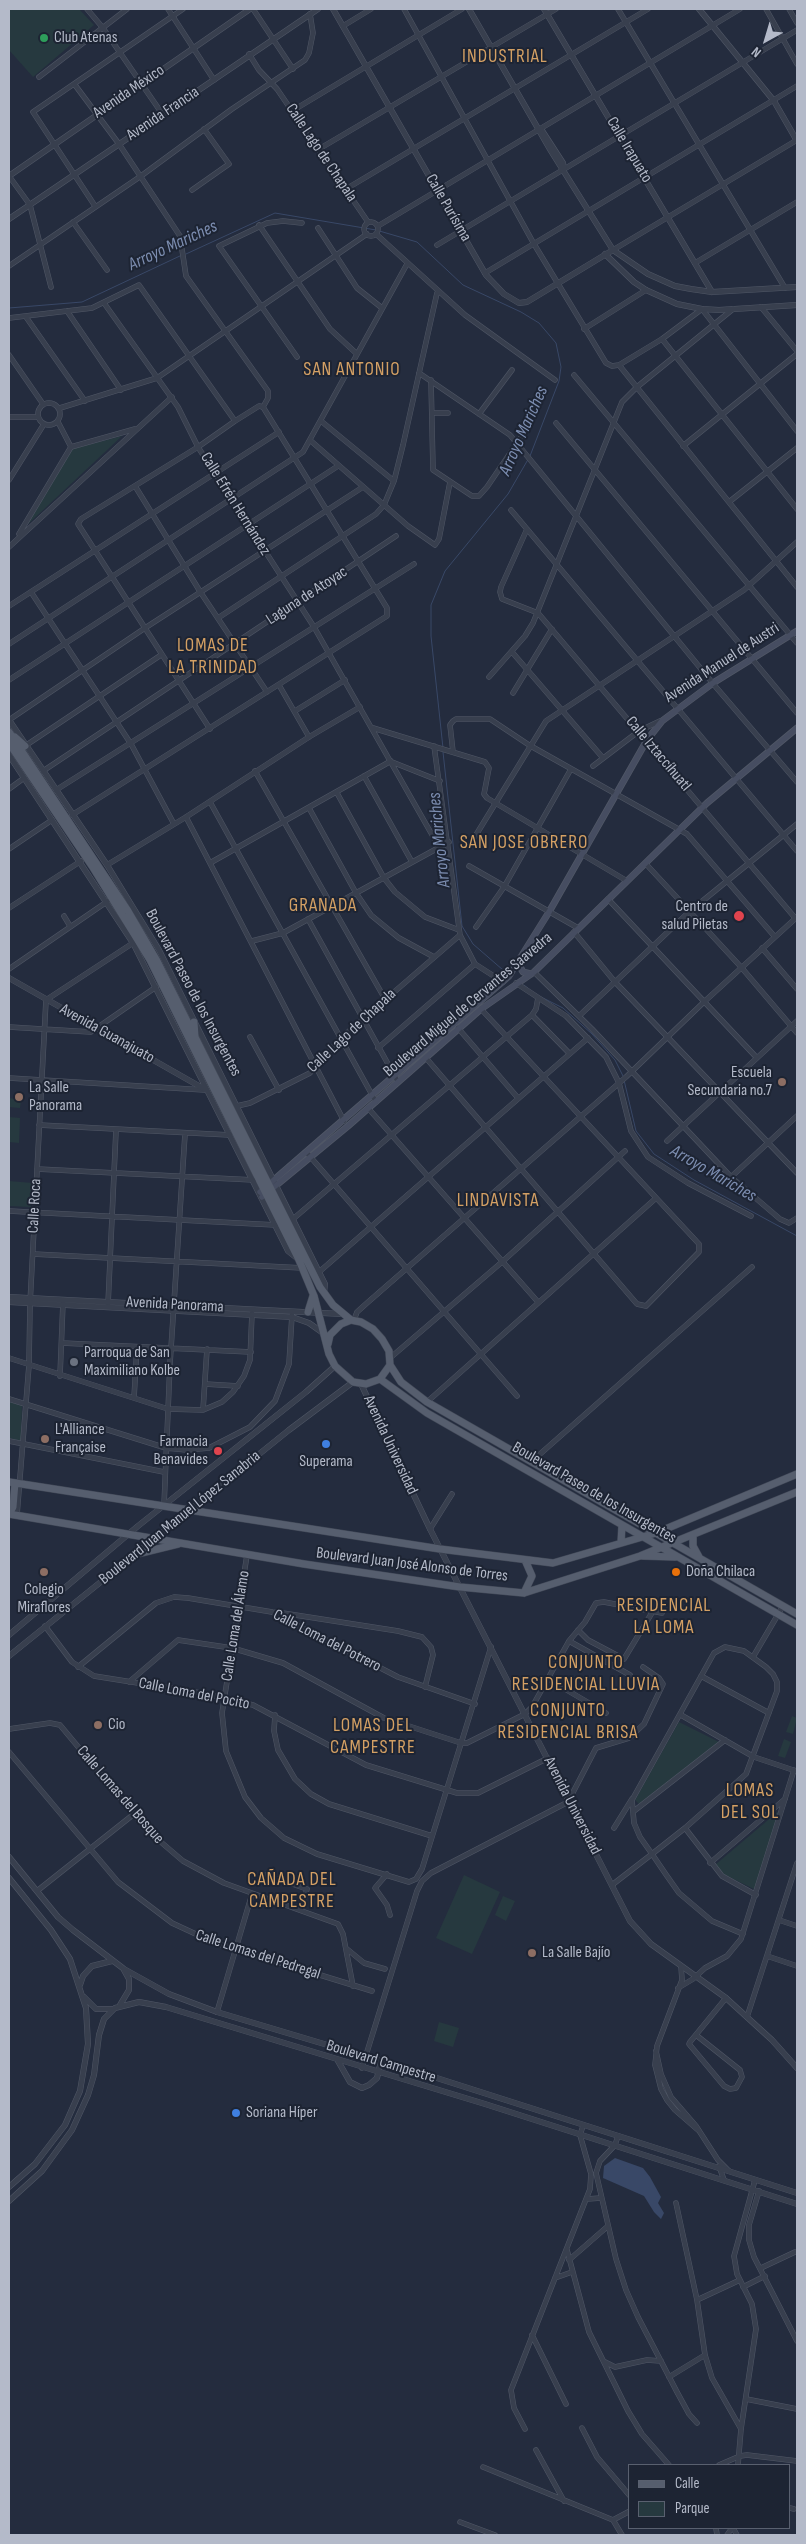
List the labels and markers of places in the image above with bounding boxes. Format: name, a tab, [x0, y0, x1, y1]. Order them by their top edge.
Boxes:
place label: Club Atenas	[54, 28, 117, 48]
marker: Club Atenas	[38, 32, 50, 44]
place label: Centro de salud Piletas	[661, 897, 728, 935]
marker: Centro de salud Piletas	[732, 909, 746, 923]
place label: Escuela Secundaria no.7	[687, 1063, 772, 1101]
marker: Escuela Secundaria no.7	[776, 1076, 788, 1088]
place label: La Salle Panorama	[29, 1078, 82, 1116]
marker: La Salle Panorama	[13, 1091, 25, 1103]
place label: Parroqua de San Maximiliano Kolbe	[84, 1343, 180, 1381]
marker: Parroqua de San Maximiliano Kolbe	[68, 1356, 80, 1368]
place label: L'Alliance Française	[55, 1420, 106, 1458]
place label: Farmacia Benavides	[154, 1432, 208, 1470]
marker: L'Alliance Française	[39, 1433, 51, 1445]
marker: Superama	[320, 1438, 332, 1450]
marker: Farmacia Benavides	[212, 1445, 224, 1457]
place label: Superama	[299, 1452, 353, 1472]
place label: Doña Chilaca	[686, 1562, 755, 1582]
marker: Colegio Miraflores	[38, 1566, 50, 1578]
marker: Doña Chilaca	[670, 1566, 682, 1578]
place label: Colegio Miraflores	[17, 1580, 71, 1618]
place label: Cio	[108, 1715, 125, 1735]
marker: Cio	[92, 1719, 104, 1731]
place label: La Salle Bajío	[542, 1943, 610, 1963]
marker: La Salle Bajío	[526, 1947, 538, 1959]
place label: Soriana Híper	[246, 2103, 318, 2123]
marker: Soriana Híper	[230, 2107, 242, 2119]

